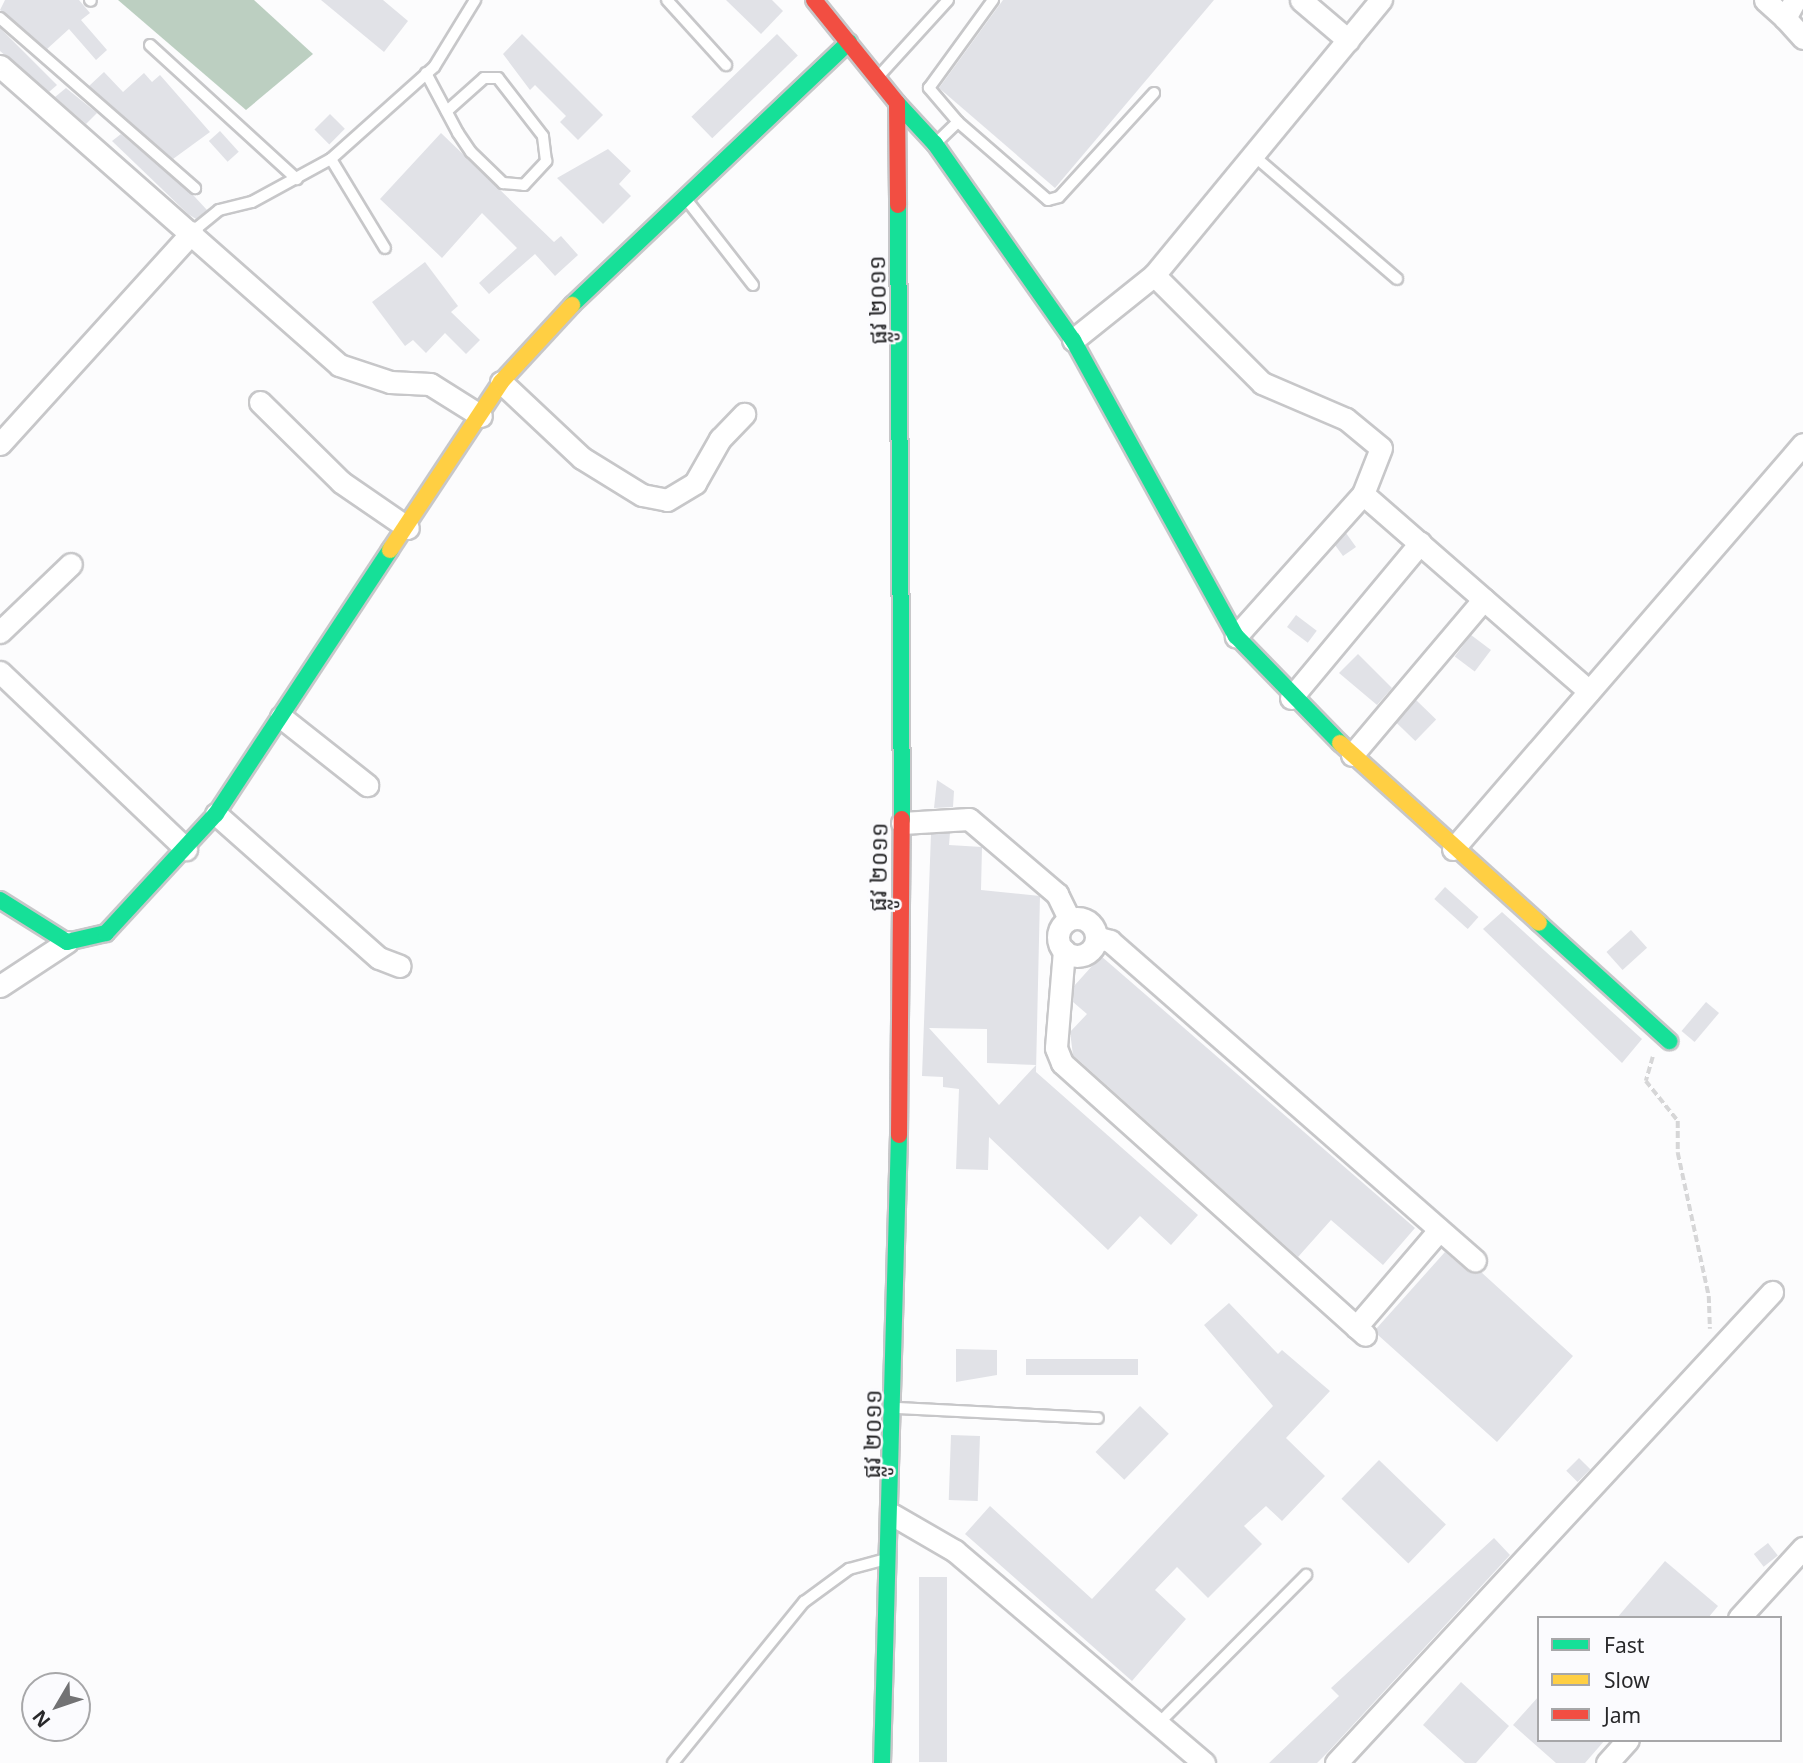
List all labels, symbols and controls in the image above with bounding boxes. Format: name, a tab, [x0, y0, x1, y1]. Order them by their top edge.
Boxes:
street label: ផ្លូវ ២០១១	[862, 255, 892, 345]
street label: ផ្លូវ ២០១១	[863, 822, 893, 912]
street label: ផ្លូវ ២០១១	[857, 1389, 887, 1479]
legend	[1537, 1616, 1782, 1742]
text: Fast	[1604, 1631, 1644, 1659]
text: Slow	[1604, 1666, 1650, 1694]
north arrow	[21, 1672, 91, 1742]
text: Jam	[1604, 1701, 1641, 1729]
text: N	[26, 1705, 56, 1733]

